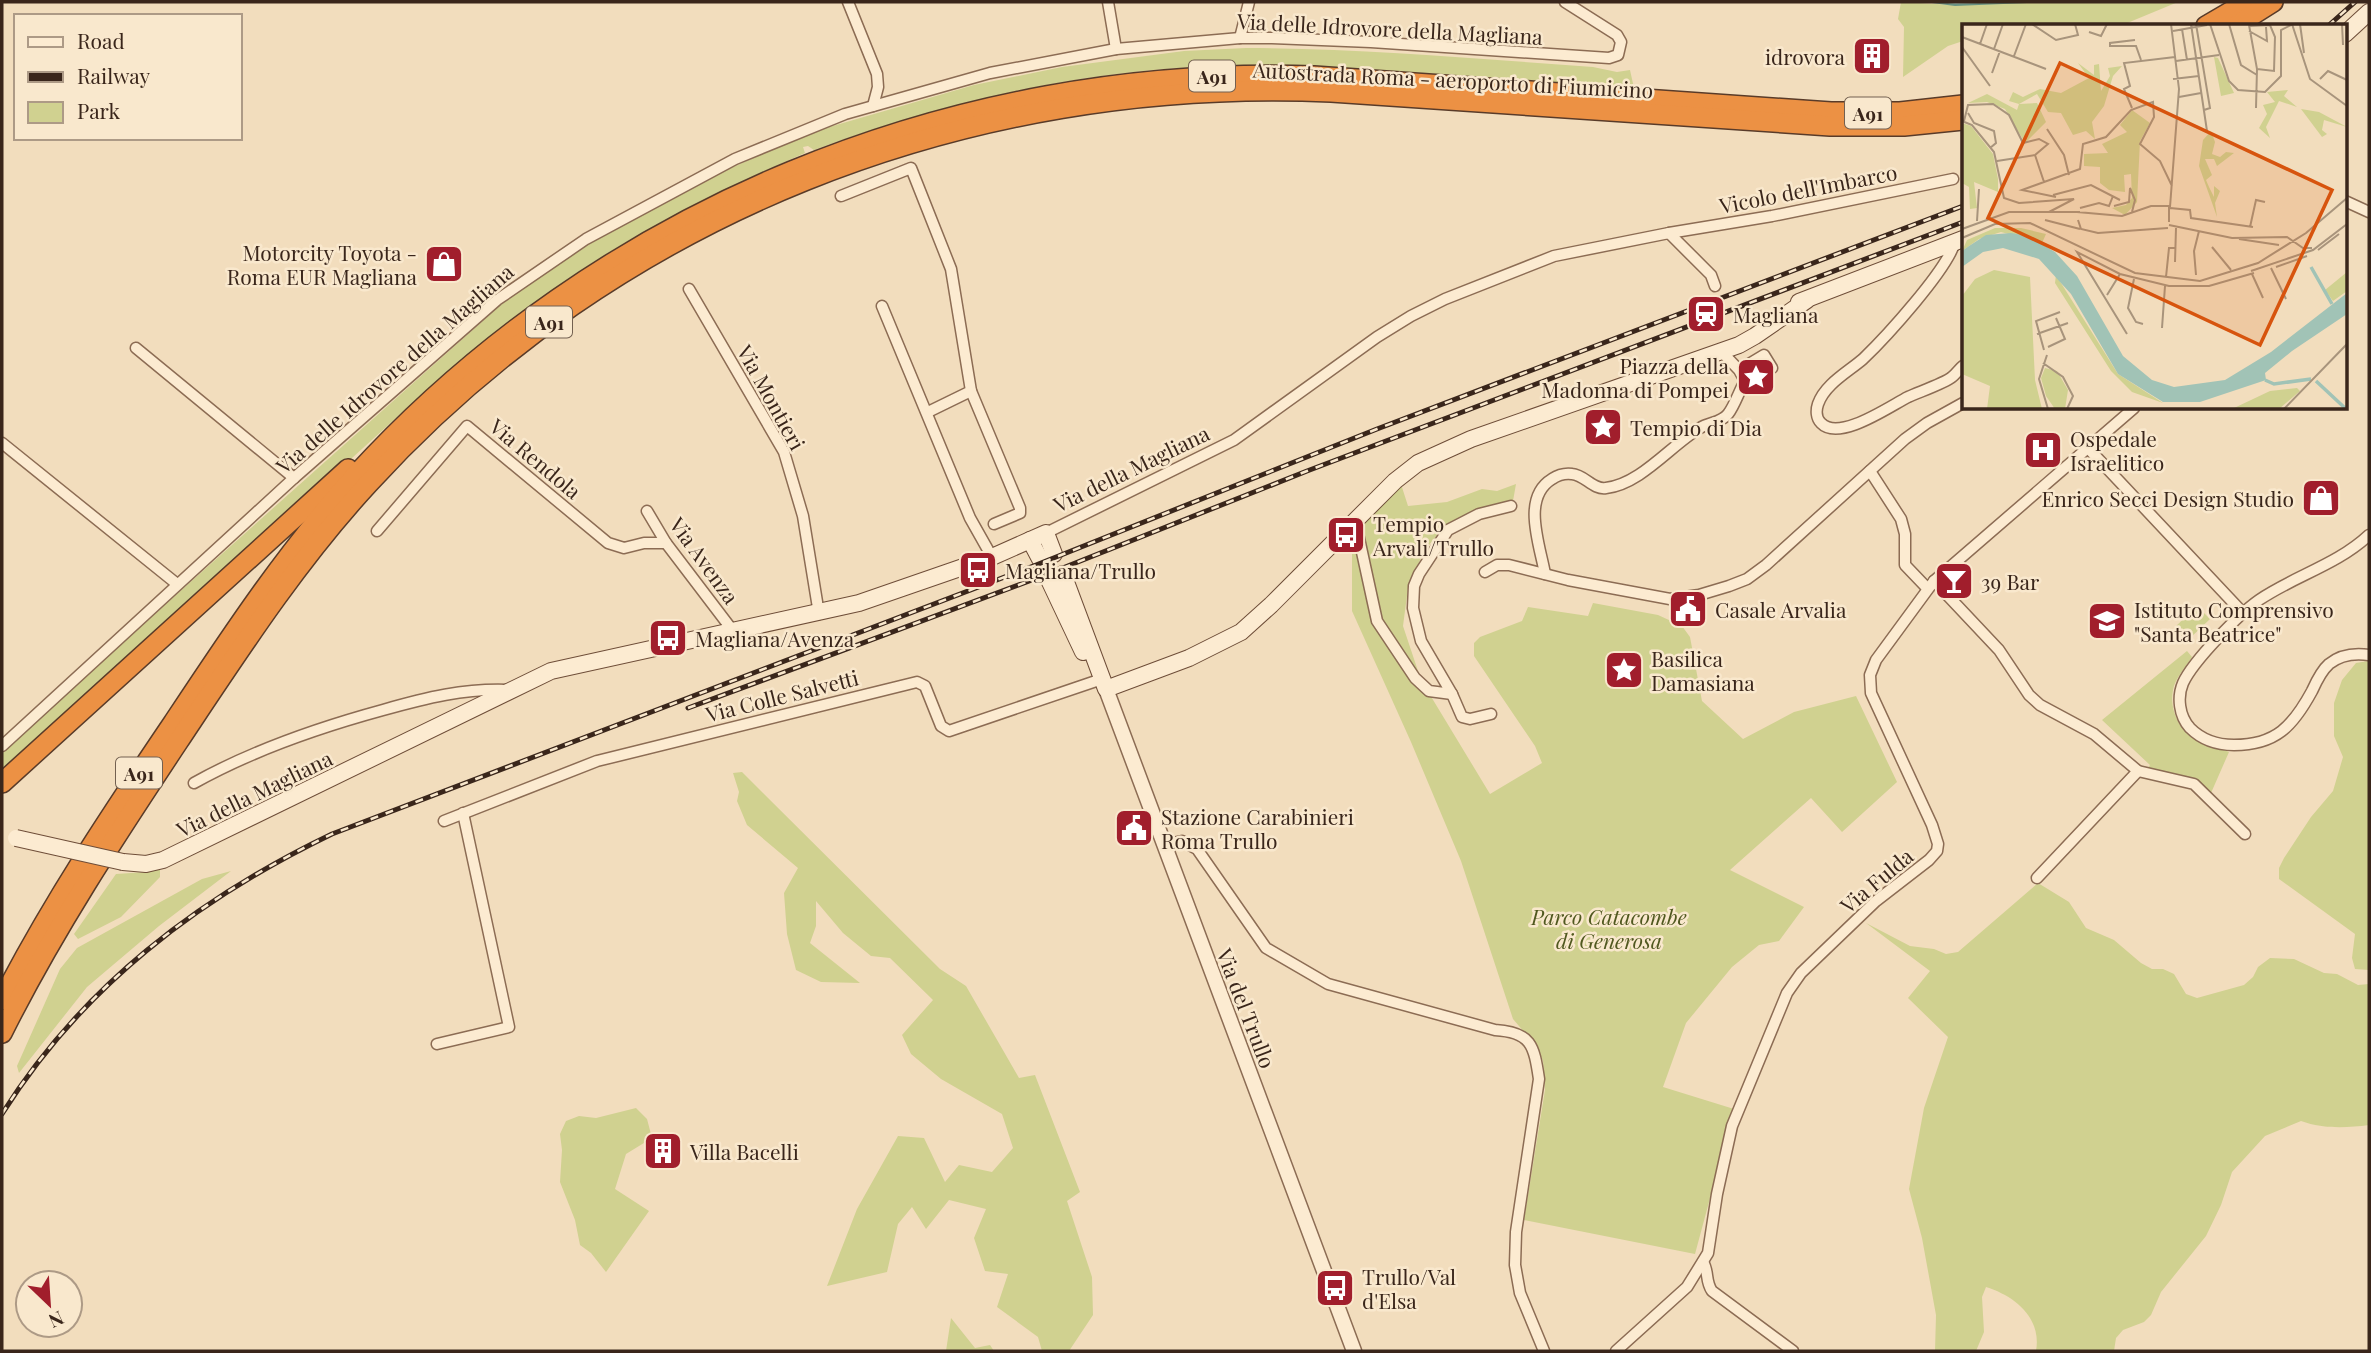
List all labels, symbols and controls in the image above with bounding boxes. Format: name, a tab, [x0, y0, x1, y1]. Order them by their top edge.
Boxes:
street label: Via delle Idrovore della Magliana	[1236, 6, 1544, 50]
legend	[14, 14, 242, 140]
inset map	[1962, 24, 2346, 410]
text: Road	[77, 26, 125, 54]
building icon: idrovora	[1851, 35, 1893, 77]
place label: idrovora	[1765, 42, 1846, 70]
street label: Autostrada Roma - aeroporto di Fiumicino	[1251, 54, 1654, 103]
road number: A91	[1189, 60, 1235, 92]
text: Railway	[77, 61, 151, 89]
text: Park	[77, 96, 121, 124]
road number: A91	[1845, 97, 1891, 128]
street label: Vicolo dell'Imbarco	[1716, 157, 1899, 219]
place label: Motorcity Toyota - Roma EUR Magliana	[227, 238, 418, 290]
shop icon: Motorcity Toyota - Roma EUR Magliana	[423, 243, 465, 285]
street label: Via delle Idrovore della Magliana	[269, 257, 519, 480]
station icon: Magliana	[1685, 293, 1727, 335]
place label: Magliana	[1733, 300, 1819, 328]
road number: A91	[526, 306, 572, 338]
street label: Via Montieri	[731, 339, 812, 454]
place label: Piazza della Madonna di Pompei	[1541, 351, 1730, 403]
place icon: Piazza della Madonna di Pompei	[1735, 356, 1777, 398]
place icon: Tempio di Dia	[1582, 406, 1624, 448]
street label: Via Rendola	[484, 411, 588, 505]
place label: Tempio di Dia	[1630, 413, 1762, 441]
street label: Via della Magliana	[1048, 418, 1214, 518]
place label: Ospedale Israelitico	[2070, 424, 2164, 476]
hospital icon: Ospedale Israelitico	[2022, 429, 2064, 471]
shop icon: Enrico Secci Design Studio	[2300, 477, 2342, 519]
place label: Enrico Secci Design Studio	[2041, 484, 2294, 512]
place label: Tempio Arvali/Trullo	[1372, 509, 1494, 561]
street label: Via Avenza	[664, 510, 746, 609]
bus stop icon: Tempio Arvali/Trullo	[1325, 514, 1367, 556]
bus stop icon: Magliana/Trullo	[957, 549, 999, 591]
place label: Magliana/Trullo	[1005, 556, 1156, 584]
bar icon: 39 Bar	[1933, 560, 1975, 602]
place label: 39 Bar	[1981, 567, 2040, 595]
public building icon: Casale Arvalia	[1667, 588, 1709, 630]
place label: Casale Arvalia	[1715, 595, 1847, 623]
place label: Istituto Comprensivo "Santa Beatrice"	[2134, 595, 2334, 647]
school or university icon: Istituto Comprensivo "Santa Beatrice"	[2086, 600, 2128, 642]
bus stop icon: Magliana/Avenza	[647, 617, 689, 659]
place label: Magliana/Avenza	[695, 624, 855, 652]
place label: Basilica Damasiana	[1651, 644, 1755, 696]
place icon: Basilica Damasiana	[1603, 649, 1645, 691]
street label: Via Colle Salvetti	[702, 663, 861, 728]
street label: Via della Magliana	[171, 743, 337, 843]
road number: A91	[116, 758, 162, 788]
place label: Stazione Carabinieri Roma Trullo	[1161, 802, 1354, 854]
public building icon: Stazione Carabinieri Roma Trullo	[1113, 807, 1155, 849]
street label: Via Fulda	[1833, 841, 1919, 919]
park label: Parco Catacombe di Generosa	[1530, 902, 1687, 954]
street label: Via del Trullo	[1211, 943, 1283, 1072]
building icon: Villa Bacelli	[642, 1130, 684, 1172]
place label: Villa Bacelli	[689, 1137, 799, 1165]
place label: Trullo/Val d'Elsa	[1362, 1262, 1456, 1314]
bus stop icon: Trullo/Val d'Elsa	[1314, 1267, 1356, 1309]
north arrow	[14, 1269, 84, 1339]
text: N	[45, 1306, 68, 1335]

